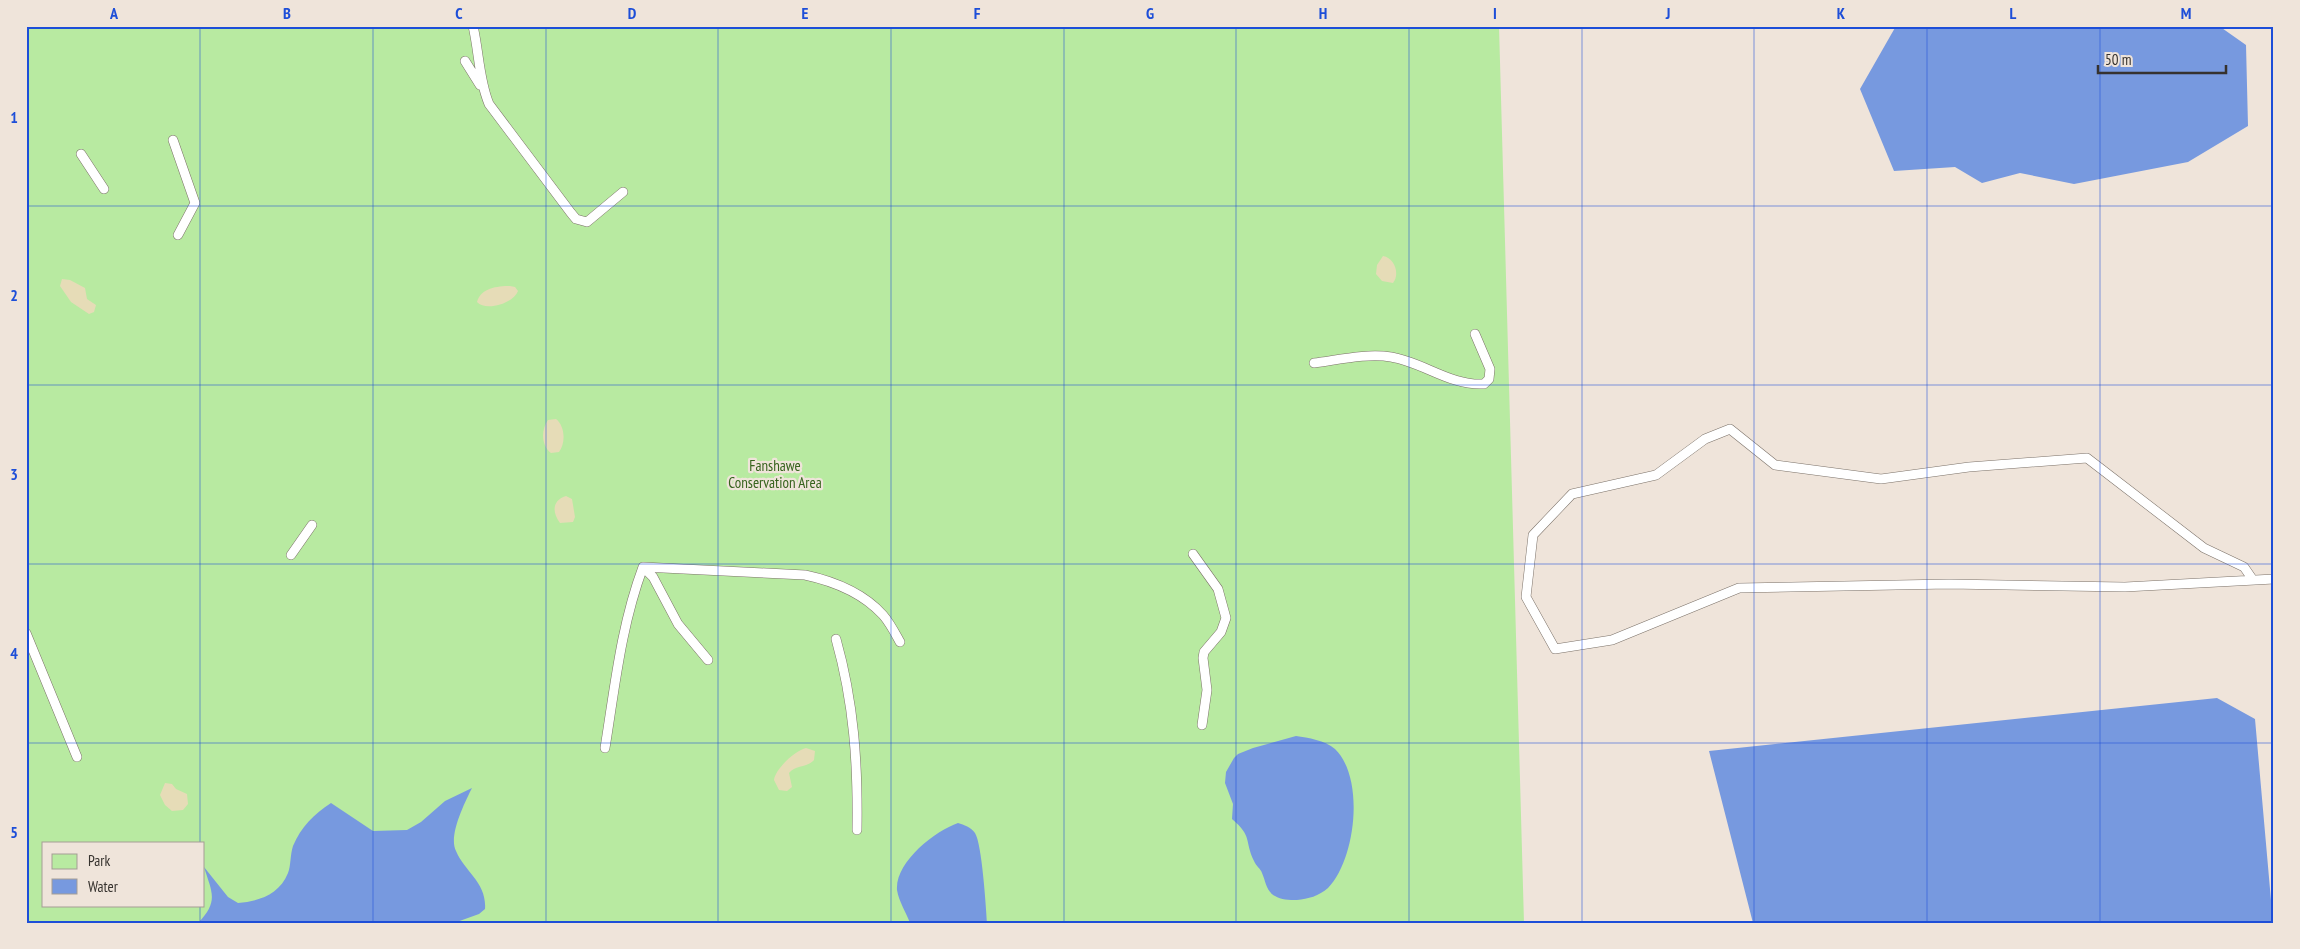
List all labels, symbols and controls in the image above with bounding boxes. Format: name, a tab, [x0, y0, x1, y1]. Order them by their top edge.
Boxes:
text: A	[109, 3, 119, 23]
text: B	[283, 3, 291, 23]
text: C	[455, 3, 463, 23]
text: D	[628, 3, 637, 23]
text: E	[802, 3, 809, 23]
text: F	[974, 3, 981, 23]
text: G	[1146, 3, 1154, 23]
text: H	[1319, 3, 1327, 23]
text: I	[1493, 3, 1497, 23]
text: J	[1665, 3, 1670, 23]
text: K	[1837, 3, 1846, 23]
text: L	[2010, 3, 2017, 23]
text: M	[2181, 3, 2191, 23]
scale bar	[2098, 42, 2225, 74]
text: 50 m	[2105, 50, 2131, 69]
text: 1	[10, 107, 18, 127]
text: 2	[10, 285, 18, 305]
park label: Fanshawe Conservation Area	[728, 456, 822, 492]
text: 3	[10, 464, 18, 484]
text: 4	[10, 643, 18, 663]
text: 5	[10, 822, 18, 842]
legend	[42, 842, 205, 906]
text: Park	[88, 851, 110, 870]
text: Water	[88, 877, 119, 896]

